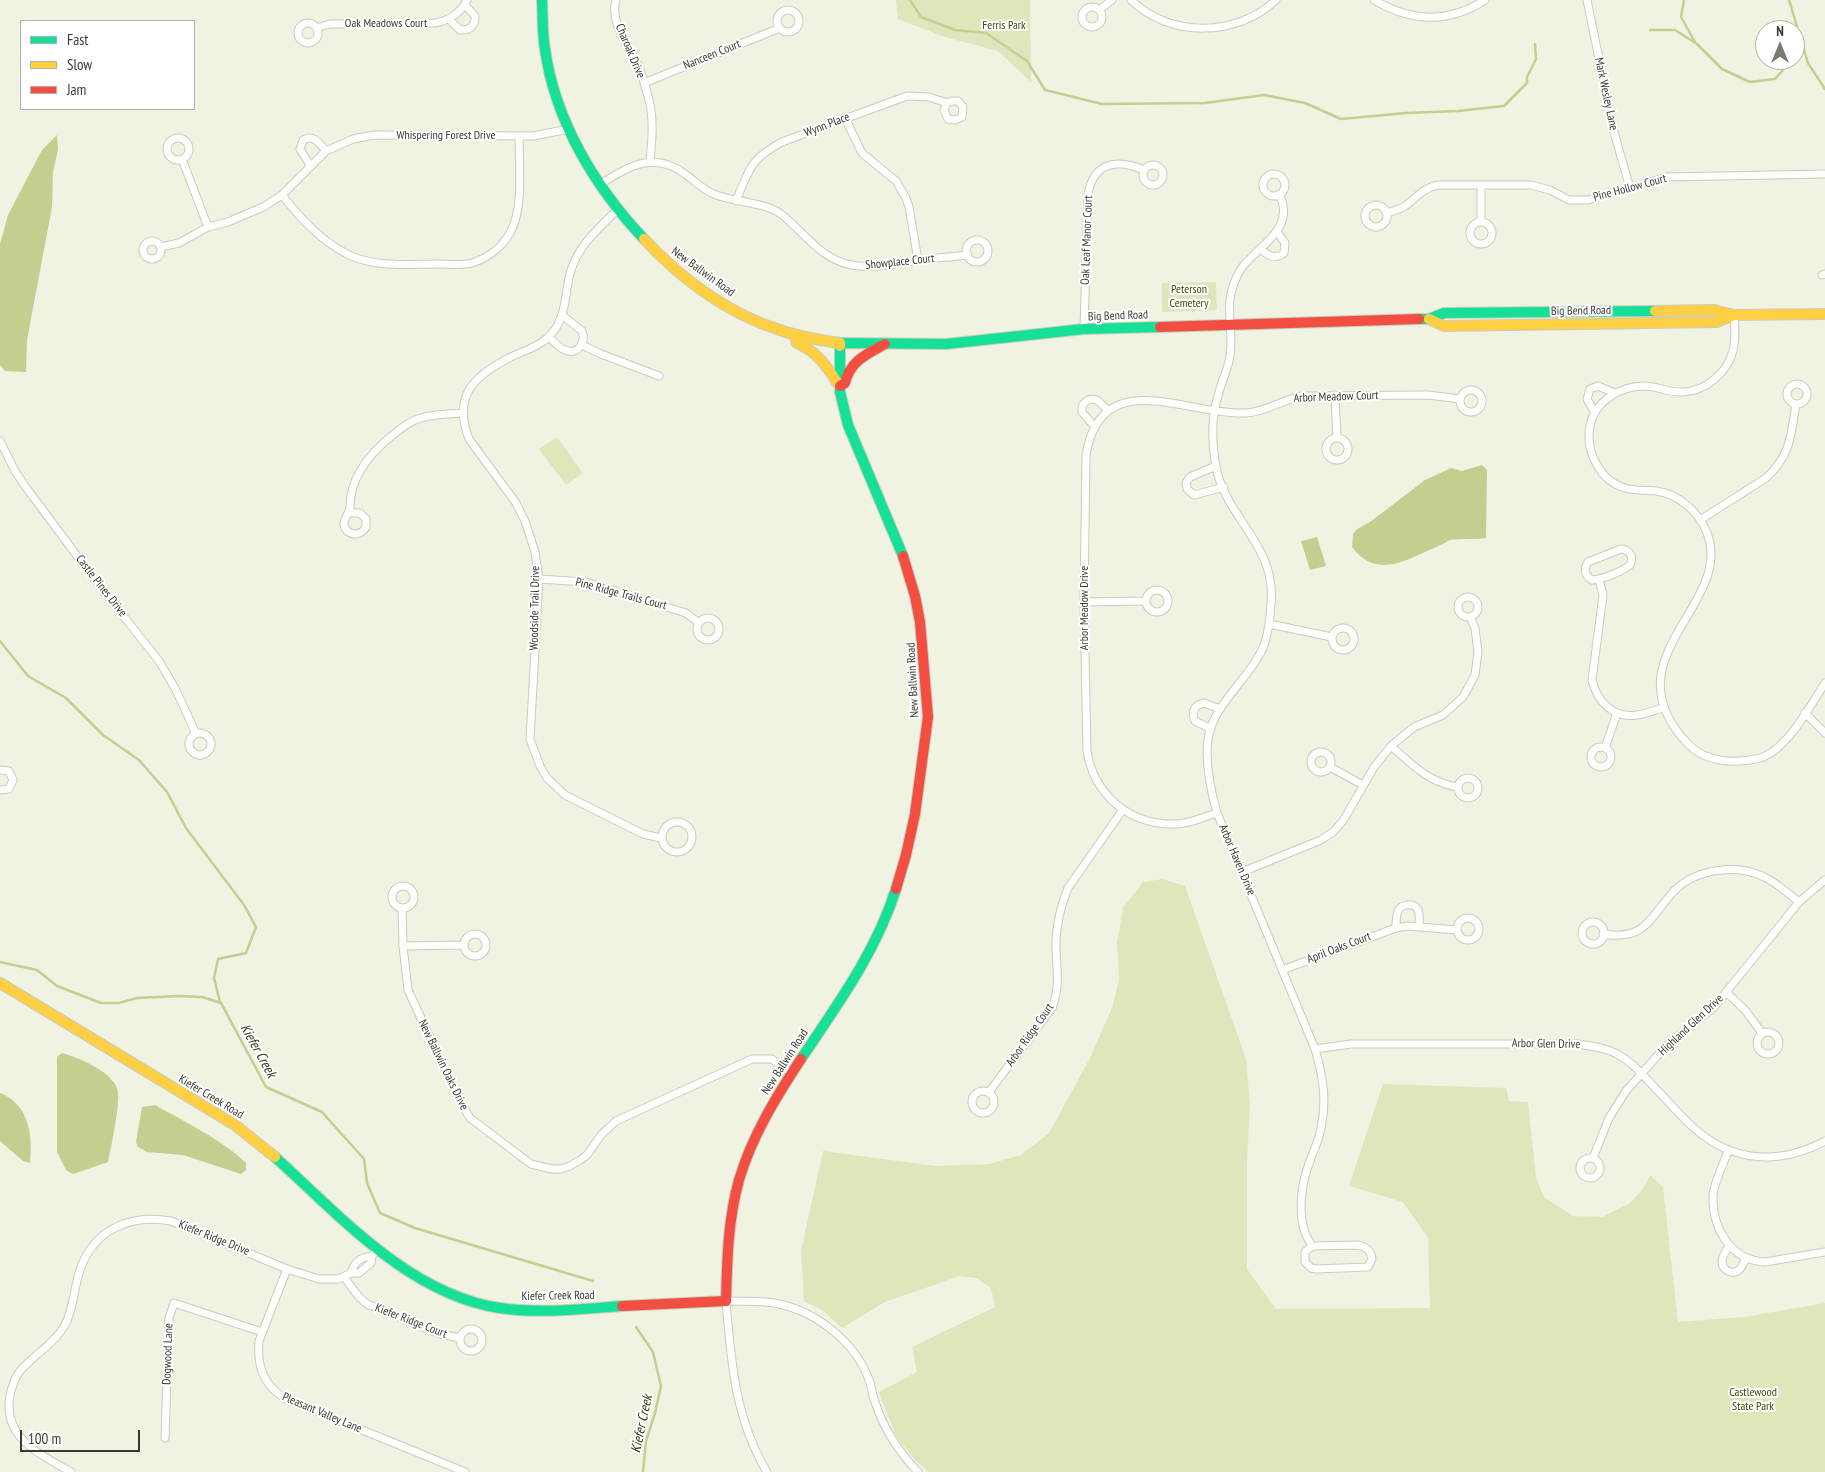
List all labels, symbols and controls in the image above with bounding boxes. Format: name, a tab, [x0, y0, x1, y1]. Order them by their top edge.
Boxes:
street label: Oak Meadows Court	[345, 17, 427, 31]
park label: Ferris Park	[982, 19, 1026, 33]
legend	[20, 20, 195, 110]
north arrow	[1755, 20, 1805, 70]
street label: Charoak Drive	[612, 22, 648, 80]
text: N	[1776, 22, 1784, 40]
text: Fast	[67, 30, 88, 49]
street label: Nanceen Court	[681, 37, 743, 73]
text: Slow	[67, 55, 92, 74]
street label: Mark Wesley Lane	[1591, 56, 1621, 132]
text: Jam	[67, 80, 86, 99]
street label: Wynn Place	[802, 110, 852, 140]
street label: Whispering Forest Drive	[396, 129, 496, 143]
street label: Pine Hollow Court	[1592, 171, 1668, 205]
street label: Oak Leaf Manor Court	[1078, 195, 1096, 285]
street label: New Ballwin Road	[668, 244, 738, 300]
street label: Showplace Court	[865, 251, 935, 273]
park label: Peterson Cemetery	[1170, 283, 1208, 311]
street label: Big Bend Road	[1551, 303, 1611, 319]
street label: Big Bend Road	[1088, 308, 1148, 324]
street label: Arbor Meadow Court	[1293, 388, 1379, 406]
street label: Castle Pines Drive	[72, 552, 130, 620]
street label: Woodside Trail Drive	[527, 566, 543, 650]
street label: Arbor Meadow Drive	[1078, 566, 1092, 650]
street label: Pine Ridge Trails Court	[574, 575, 668, 613]
street label: New Ballwin Road	[904, 642, 922, 718]
street label: Arbor Haven Drive	[1216, 822, 1258, 898]
street label: April Oaks Court	[1305, 929, 1373, 967]
street label: Highland Glen Drive	[1656, 991, 1726, 1059]
street label: Arbor Ridge Court	[1003, 1001, 1057, 1069]
street label: New Ballwin Oaks Drive	[415, 1017, 471, 1113]
water label: Kiefer Creek	[236, 1021, 280, 1081]
street label: New Ballwin Road	[759, 1027, 811, 1097]
street label: Arbor Glen Drive	[1512, 1036, 1580, 1052]
street label: Kiefer Creek Road	[176, 1072, 246, 1122]
street label: Kiefer Ridge Drive	[176, 1217, 252, 1259]
street label: Kiefer Creek Road	[521, 1288, 595, 1304]
street label: Kiefer Ridge Court	[373, 1301, 449, 1341]
street label: Dogwood Lane	[160, 1323, 176, 1385]
park label: Castlewood State Park	[1729, 1386, 1777, 1414]
street label: Pleasant Valley Lane	[280, 1390, 364, 1436]
water label: Kiefer Creek	[628, 1394, 656, 1454]
scale bar	[22, 1420, 142, 1452]
text: 100 m	[28, 1429, 61, 1448]

